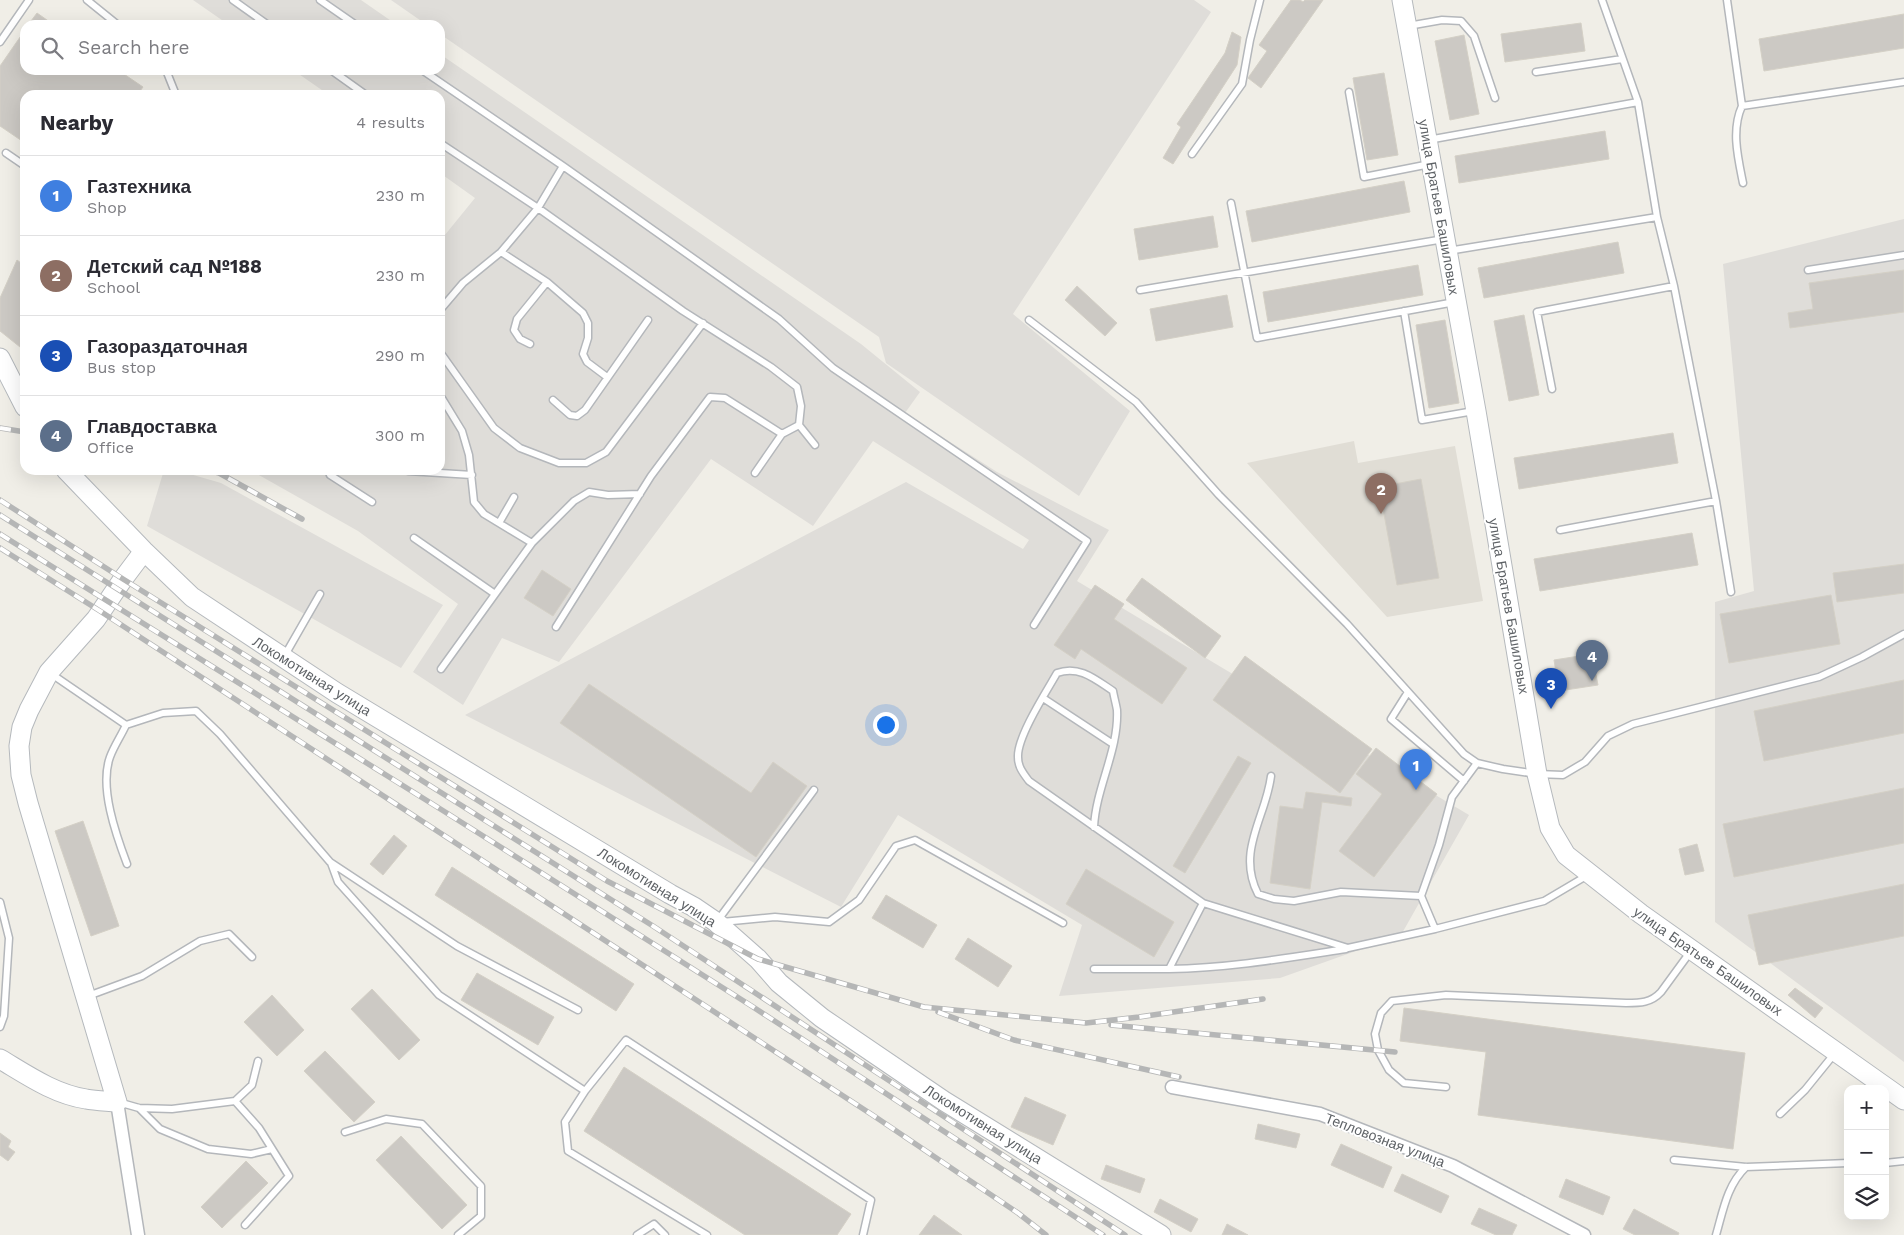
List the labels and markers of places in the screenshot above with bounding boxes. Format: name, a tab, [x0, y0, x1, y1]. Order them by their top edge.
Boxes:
pin: 2	[1365, 473, 1397, 514]
pin: 4	[1576, 640, 1608, 681]
pin: 3	[1535, 668, 1567, 709]
pin: 1	[1400, 749, 1432, 790]

